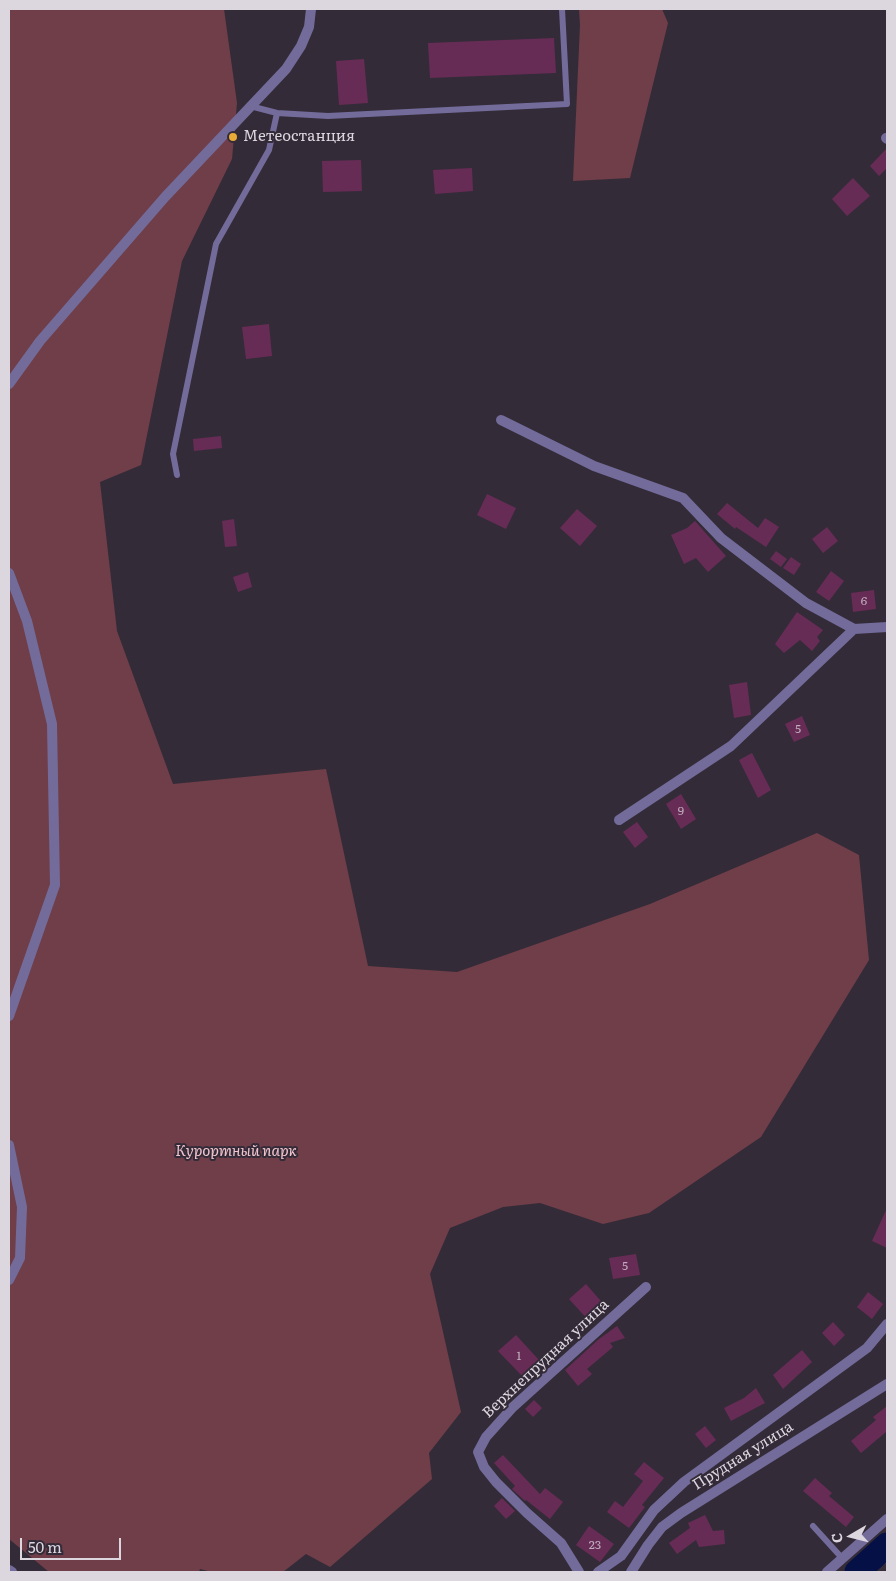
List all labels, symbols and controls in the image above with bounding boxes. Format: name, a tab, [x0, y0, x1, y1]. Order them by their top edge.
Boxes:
place label: Метеостанция	[243, 128, 355, 146]
marker: Метеостанция	[227, 131, 239, 143]
house number: 6	[861, 594, 867, 608]
house number: 5	[795, 722, 801, 736]
house number: 9	[678, 804, 684, 818]
park label: Курортный парк	[175, 1143, 297, 1161]
house number: 5	[622, 1259, 628, 1273]
street label: Верхнепрудная улица	[479, 1296, 613, 1422]
house number: 1	[517, 1349, 521, 1363]
street label: Прудная улица	[689, 1418, 797, 1494]
north arrow	[826, 1511, 876, 1561]
scale bar	[22, 1528, 124, 1560]
text: С	[826, 1532, 847, 1544]
text: 50 m	[28, 1535, 62, 1558]
house number: 23	[589, 1538, 601, 1552]

